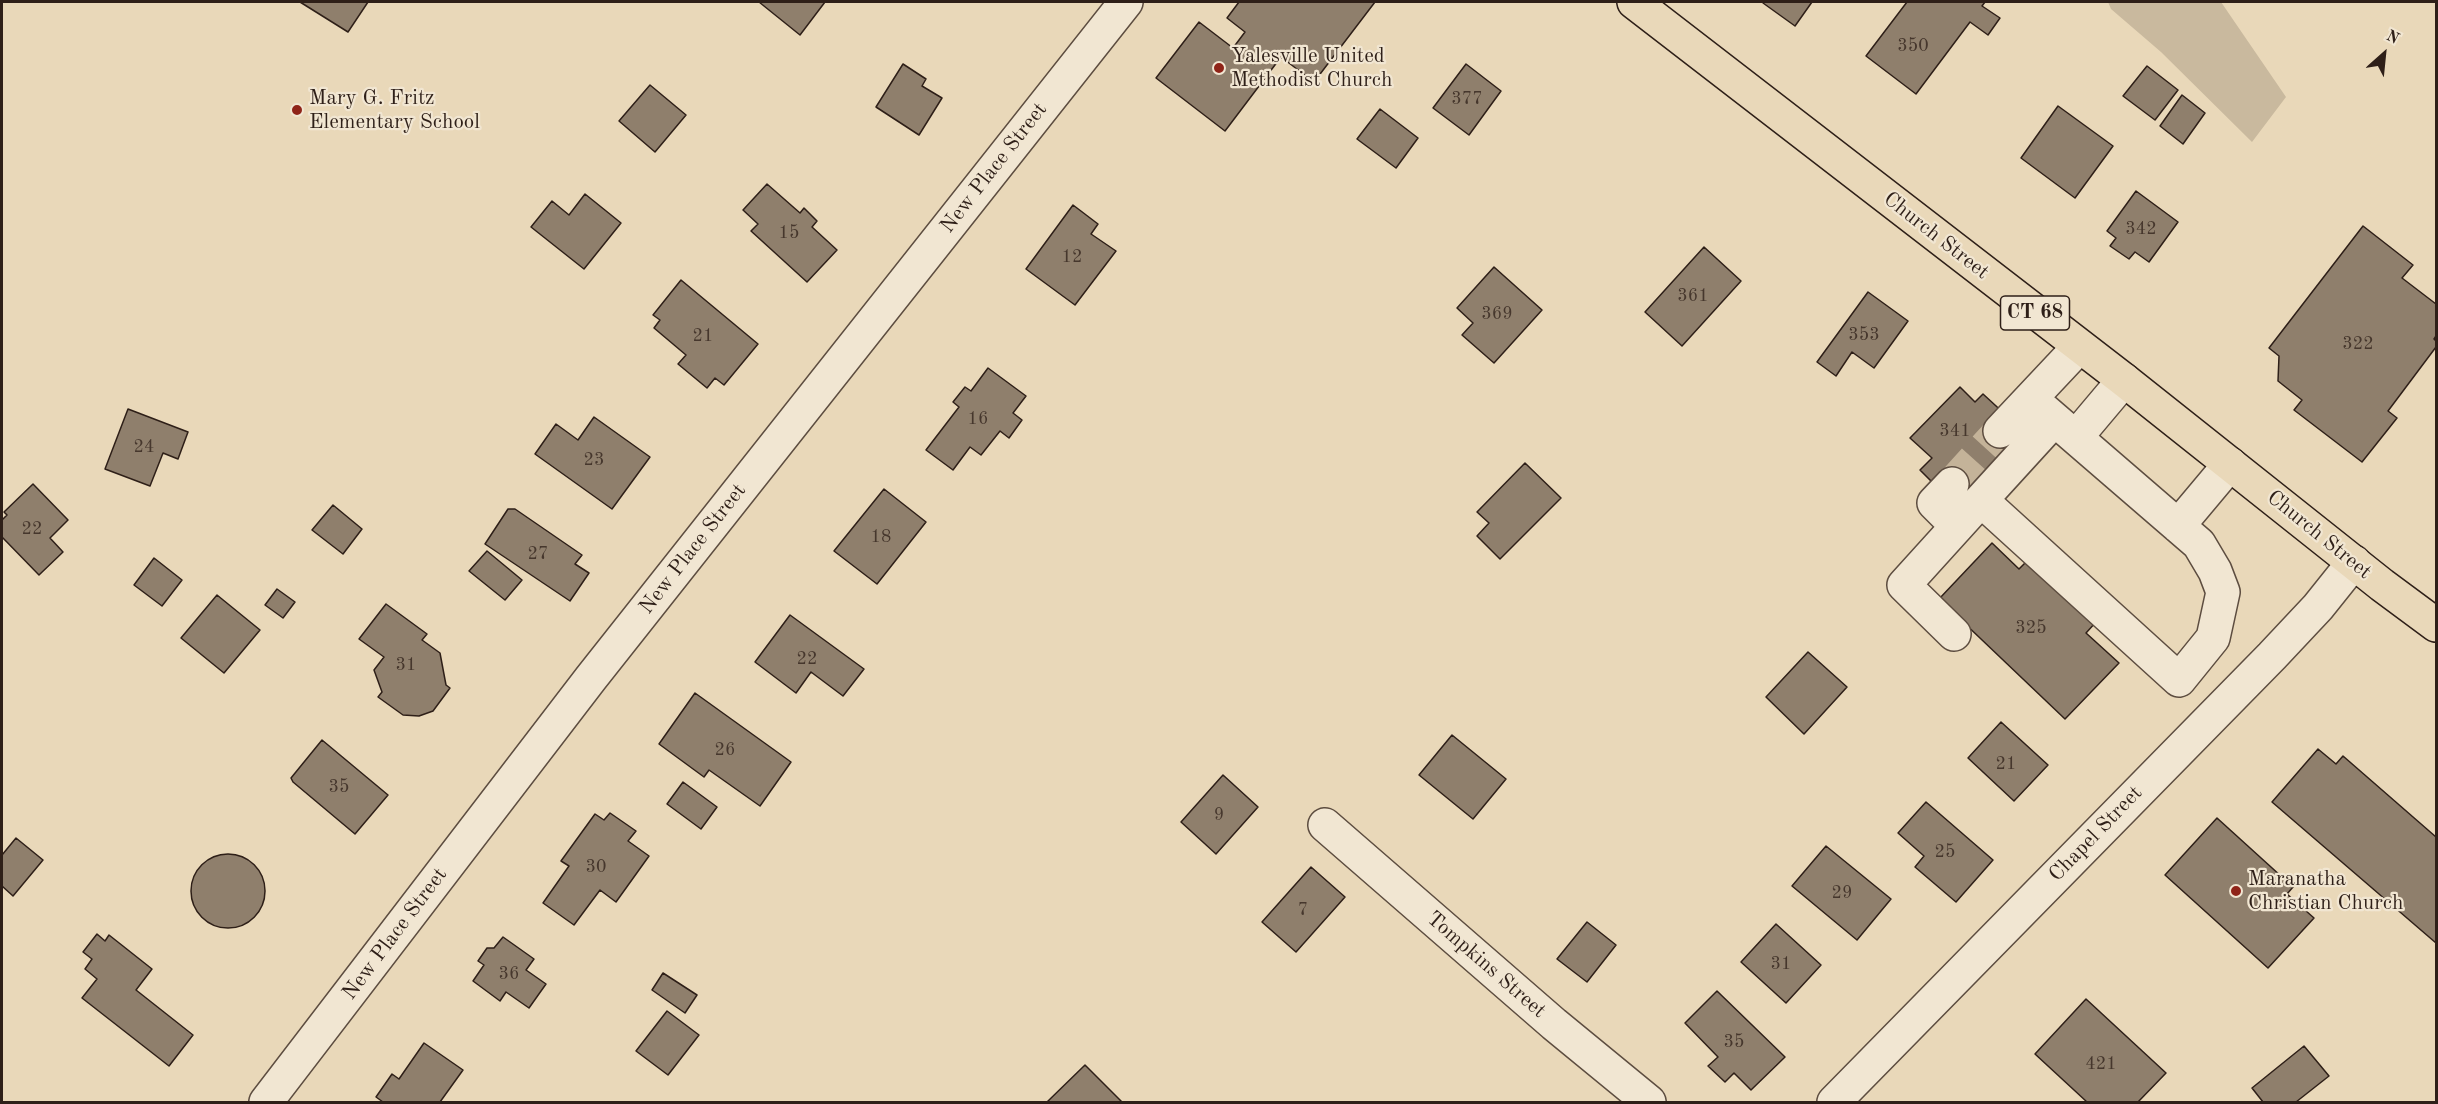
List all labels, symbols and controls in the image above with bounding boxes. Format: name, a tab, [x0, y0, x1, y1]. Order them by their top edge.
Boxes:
north arrow	[2354, 24, 2414, 84]
text: N	[2383, 28, 2401, 48]
house number: 350	[1897, 35, 1929, 57]
place label: Yalesville United Methodist Church	[1231, 43, 1392, 93]
marker: Yalesville United Methodist Church	[1212, 61, 1226, 75]
place label: Mary G. Fritz Elementary School	[309, 85, 480, 135]
house number: 377	[1451, 88, 1483, 110]
street label: New Place Street	[935, 98, 1053, 238]
marker: Mary G. Fritz Elementary School	[290, 103, 304, 117]
street label: Church Street	[1878, 187, 1994, 285]
house number: 342	[2125, 218, 2157, 240]
house number: 15	[779, 222, 799, 244]
house number: 12	[1062, 246, 1082, 268]
house number: 361	[1677, 285, 1709, 307]
road number: CT 68	[2000, 296, 2070, 330]
house number: 369	[1481, 303, 1513, 325]
house number: 353	[1848, 324, 1880, 346]
house number: 21	[693, 325, 713, 347]
house number: 322	[2342, 333, 2374, 355]
house number: 16	[968, 408, 988, 430]
house number: 341	[1939, 420, 1971, 442]
house number: 24	[134, 436, 154, 458]
house number: 23	[584, 449, 604, 471]
street label: New Place Street	[634, 479, 752, 619]
street label: Church Street	[2262, 485, 2376, 585]
house number: 22	[22, 518, 42, 540]
house number: 18	[871, 526, 891, 548]
house number: 27	[528, 543, 548, 565]
house number: 325	[2015, 617, 2047, 639]
house number: 22	[797, 648, 817, 670]
house number: 31	[396, 654, 416, 676]
house number: 26	[715, 739, 735, 761]
house number: 21	[1996, 753, 2016, 775]
house number: 35	[329, 776, 349, 798]
street label: Chapel Street	[2044, 781, 2148, 887]
house number: 9	[1214, 804, 1224, 826]
house number: 25	[1935, 841, 1955, 863]
house number: 30	[586, 856, 606, 878]
street label: New Place Street	[337, 863, 453, 1005]
place label: Maranatha Christian Church	[2248, 866, 2403, 916]
house number: 29	[1832, 882, 1852, 904]
marker: Maranatha Christian Church	[2229, 884, 2243, 898]
house number: 7	[1298, 899, 1308, 921]
street label: Tompkins Street	[1421, 906, 1551, 1024]
house number: 31	[1771, 953, 1791, 975]
house number: 36	[499, 963, 519, 985]
house number: 35	[1724, 1031, 1744, 1053]
house number: 421	[2085, 1053, 2117, 1075]

